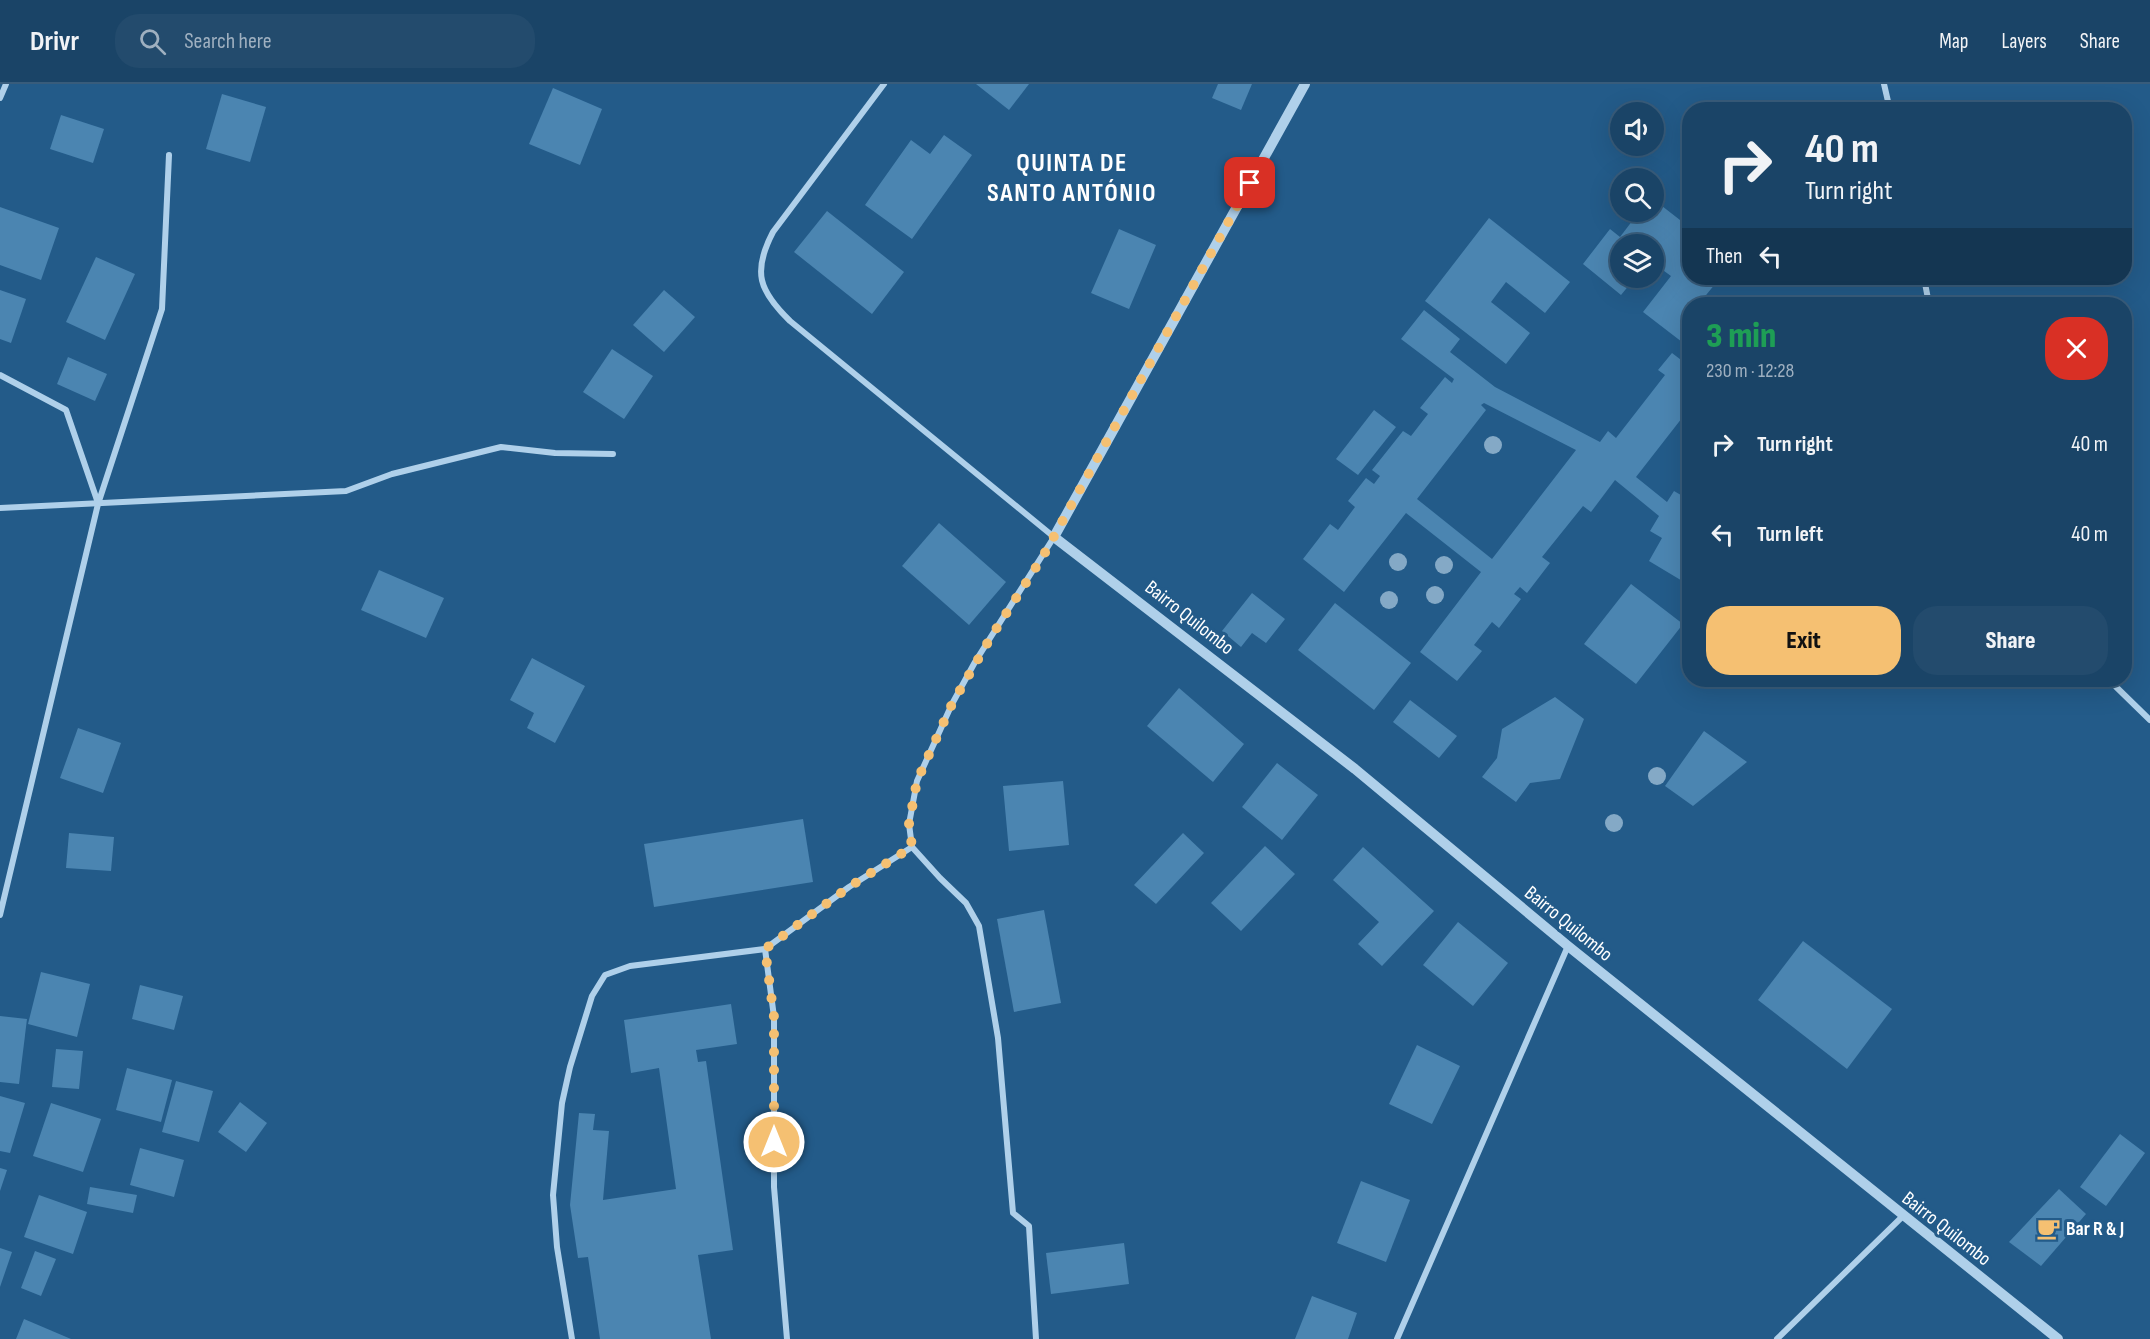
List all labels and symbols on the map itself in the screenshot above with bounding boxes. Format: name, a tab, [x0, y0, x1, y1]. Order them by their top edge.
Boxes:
district label: QUINTA DE SANTO ANTÓNIO	[987, 148, 1157, 209]
pin	[1224, 157, 1275, 208]
street label: Bairro Quilombo	[1140, 576, 1239, 660]
street label: Bairro Quilombo	[1519, 881, 1617, 967]
position arrow	[742, 1110, 806, 1174]
street label: Bairro Quilombo	[1897, 1187, 1996, 1271]
cafe icon: Bar R & J	[2035, 1215, 2061, 1241]
place label: Bar R & J	[2066, 1217, 2124, 1241]

